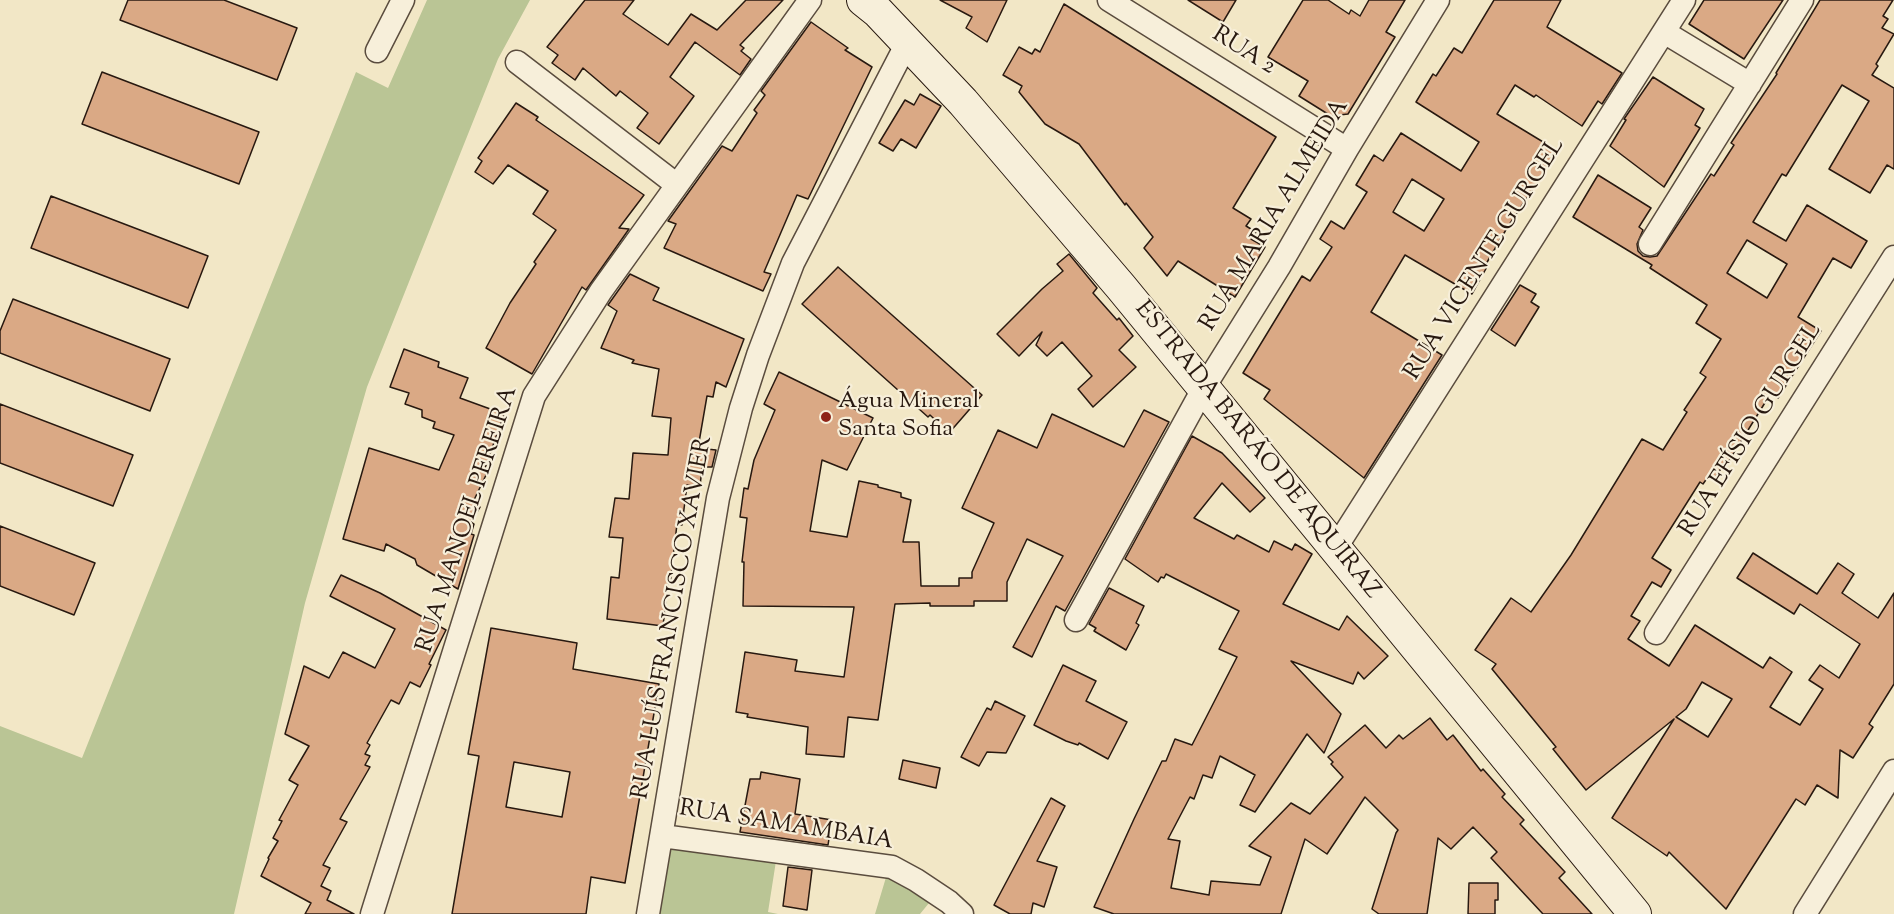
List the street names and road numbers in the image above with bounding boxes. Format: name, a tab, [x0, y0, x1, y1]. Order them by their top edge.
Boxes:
street label: RUA 2	[1206, 21, 1280, 83]
street label: RUA MARIA ALMEIDA	[1195, 95, 1357, 337]
street label: RUA VICENTE GURGEL	[1400, 134, 1572, 386]
street label: ESTRADA BARÃO DE AQUIRAZ	[1127, 296, 1385, 606]
street label: RUA EFÍSIO GURGEL	[1675, 319, 1829, 543]
street label: RUA MANOEL PEREIRA	[412, 383, 526, 657]
street label: RUA LUÍS FRANCISCO XAVIER	[628, 434, 720, 802]
street label: RUA SAMAMBAIA	[677, 796, 895, 858]

